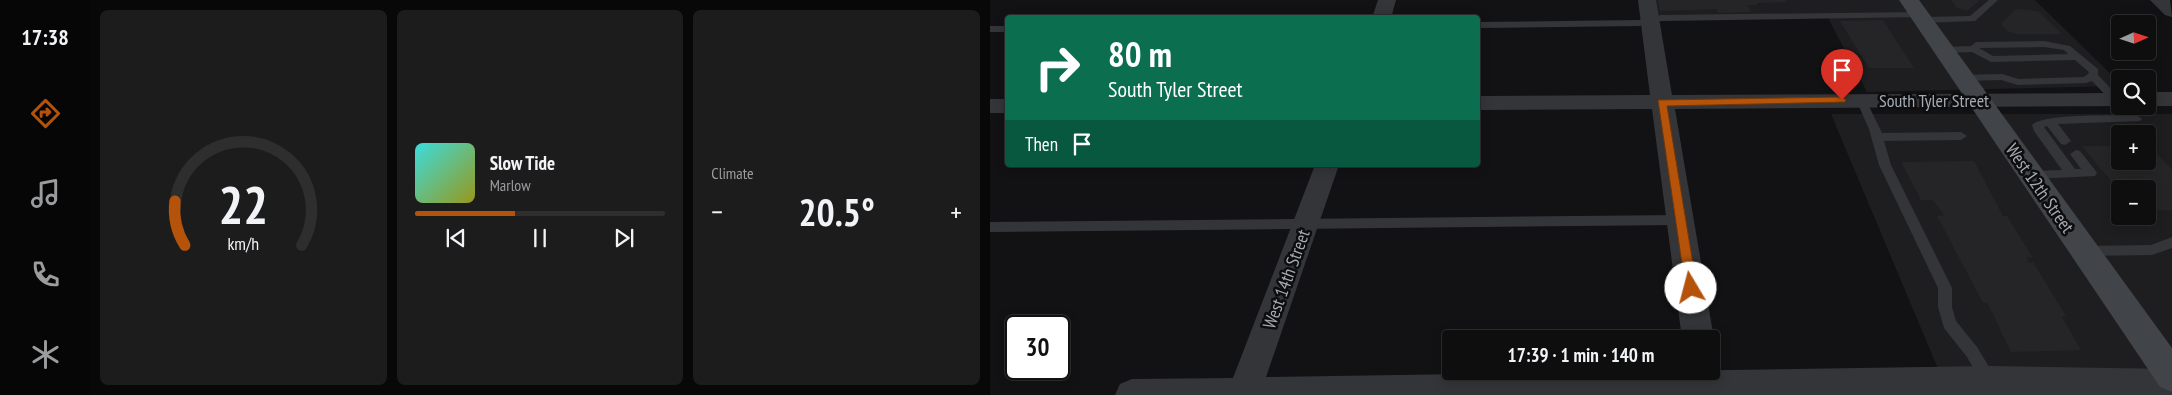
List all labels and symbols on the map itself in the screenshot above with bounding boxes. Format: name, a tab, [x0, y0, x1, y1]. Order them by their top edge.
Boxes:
north arrow	[2111, 15, 2156, 60]
pin	[1821, 49, 1863, 100]
street label: South Tyler Street	[1879, 89, 1989, 112]
street label: West 12th Street	[2001, 139, 2079, 237]
street label: West 14th Street	[1257, 226, 1315, 332]
position arrow	[1664, 261, 1716, 313]
speed limit sign: 30	[1005, 315, 1070, 380]

